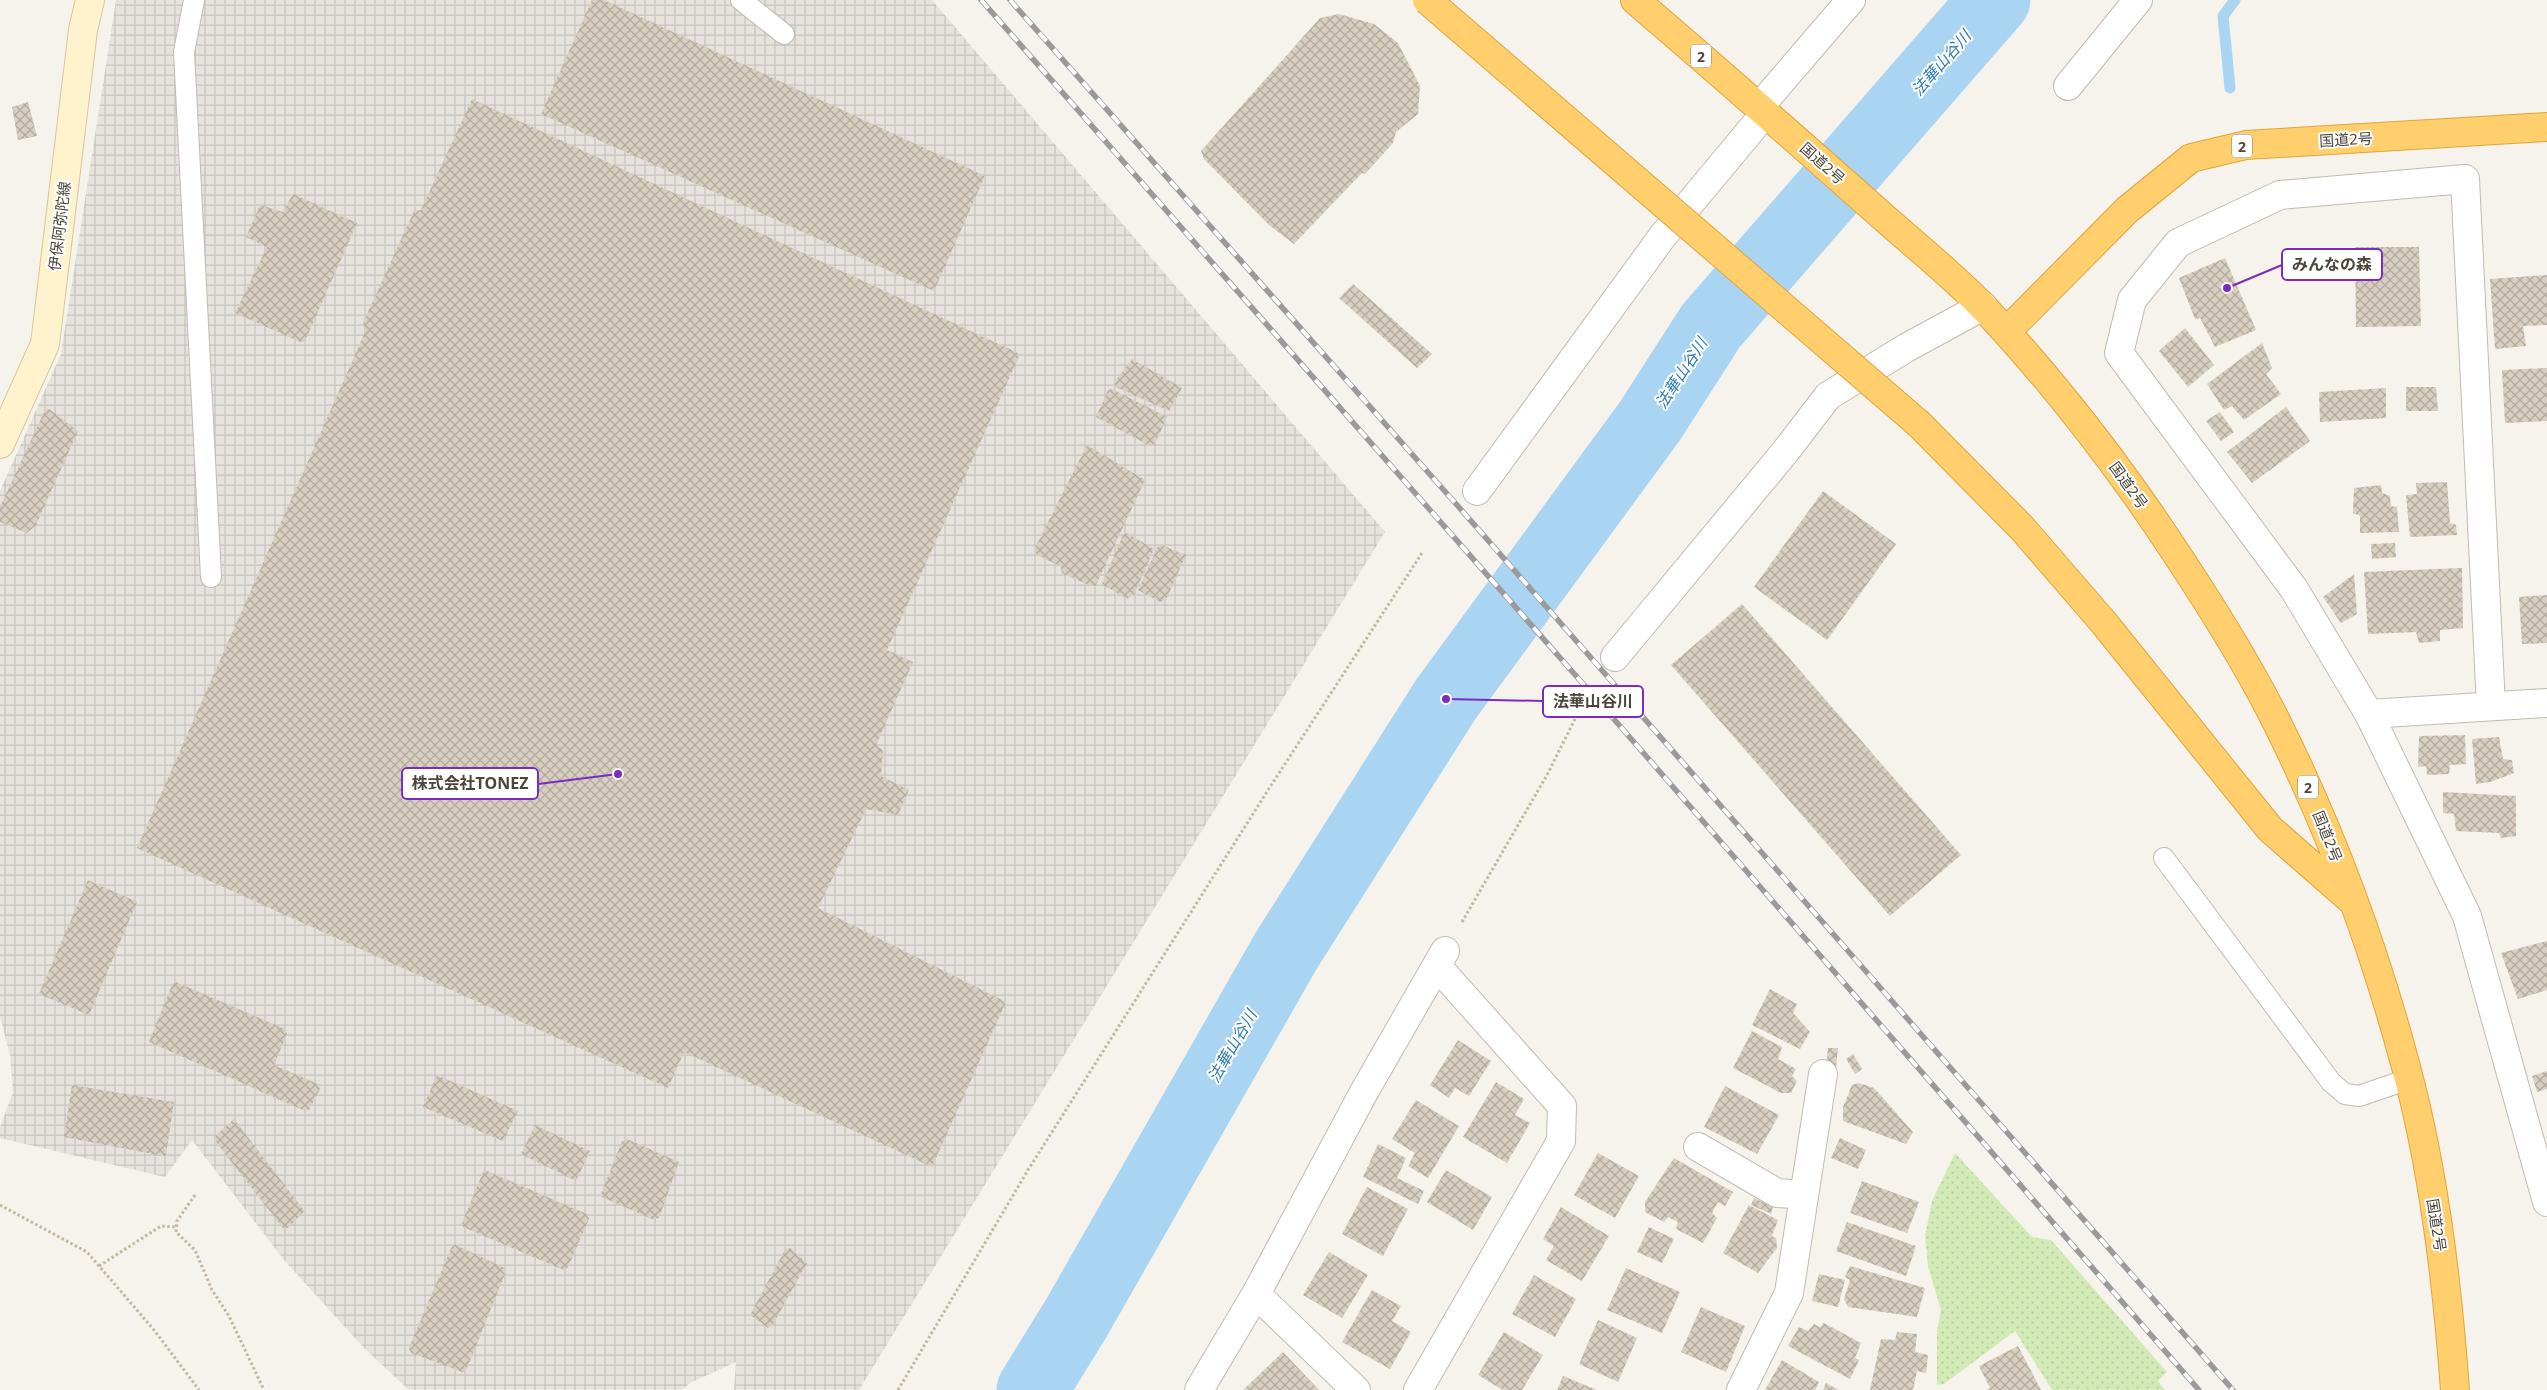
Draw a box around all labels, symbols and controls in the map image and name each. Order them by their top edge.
water label: 法華山谷川 [1906,24,1977,100]
road number: 2 [1691,44,1711,68]
street label: 国道2号 [2319,128,2373,150]
road number: 2 [2232,134,2252,158]
street label: 国道2号 [1796,138,1850,188]
street label: 伊保阿弥陀線 [44,180,74,272]
callout: みんなの森 [2282,249,2382,280]
text: みんなの森 [2292,253,2372,275]
water label: 法華山谷川 [1650,332,1713,413]
street label: 国道2号 [2105,457,2153,513]
callout: 法華山谷川 [1543,686,1643,717]
text: 法華山谷川 [1553,690,1633,712]
callout: 株式会社TONEZ [402,768,538,799]
text: 株式会社TONEZ [412,772,528,794]
road number: 2 [2298,776,2318,799]
street label: 国道2号 [2309,807,2347,865]
water label: 法華山谷川 [1202,1004,1263,1086]
street label: 国道2号 [2423,1197,2451,1253]

